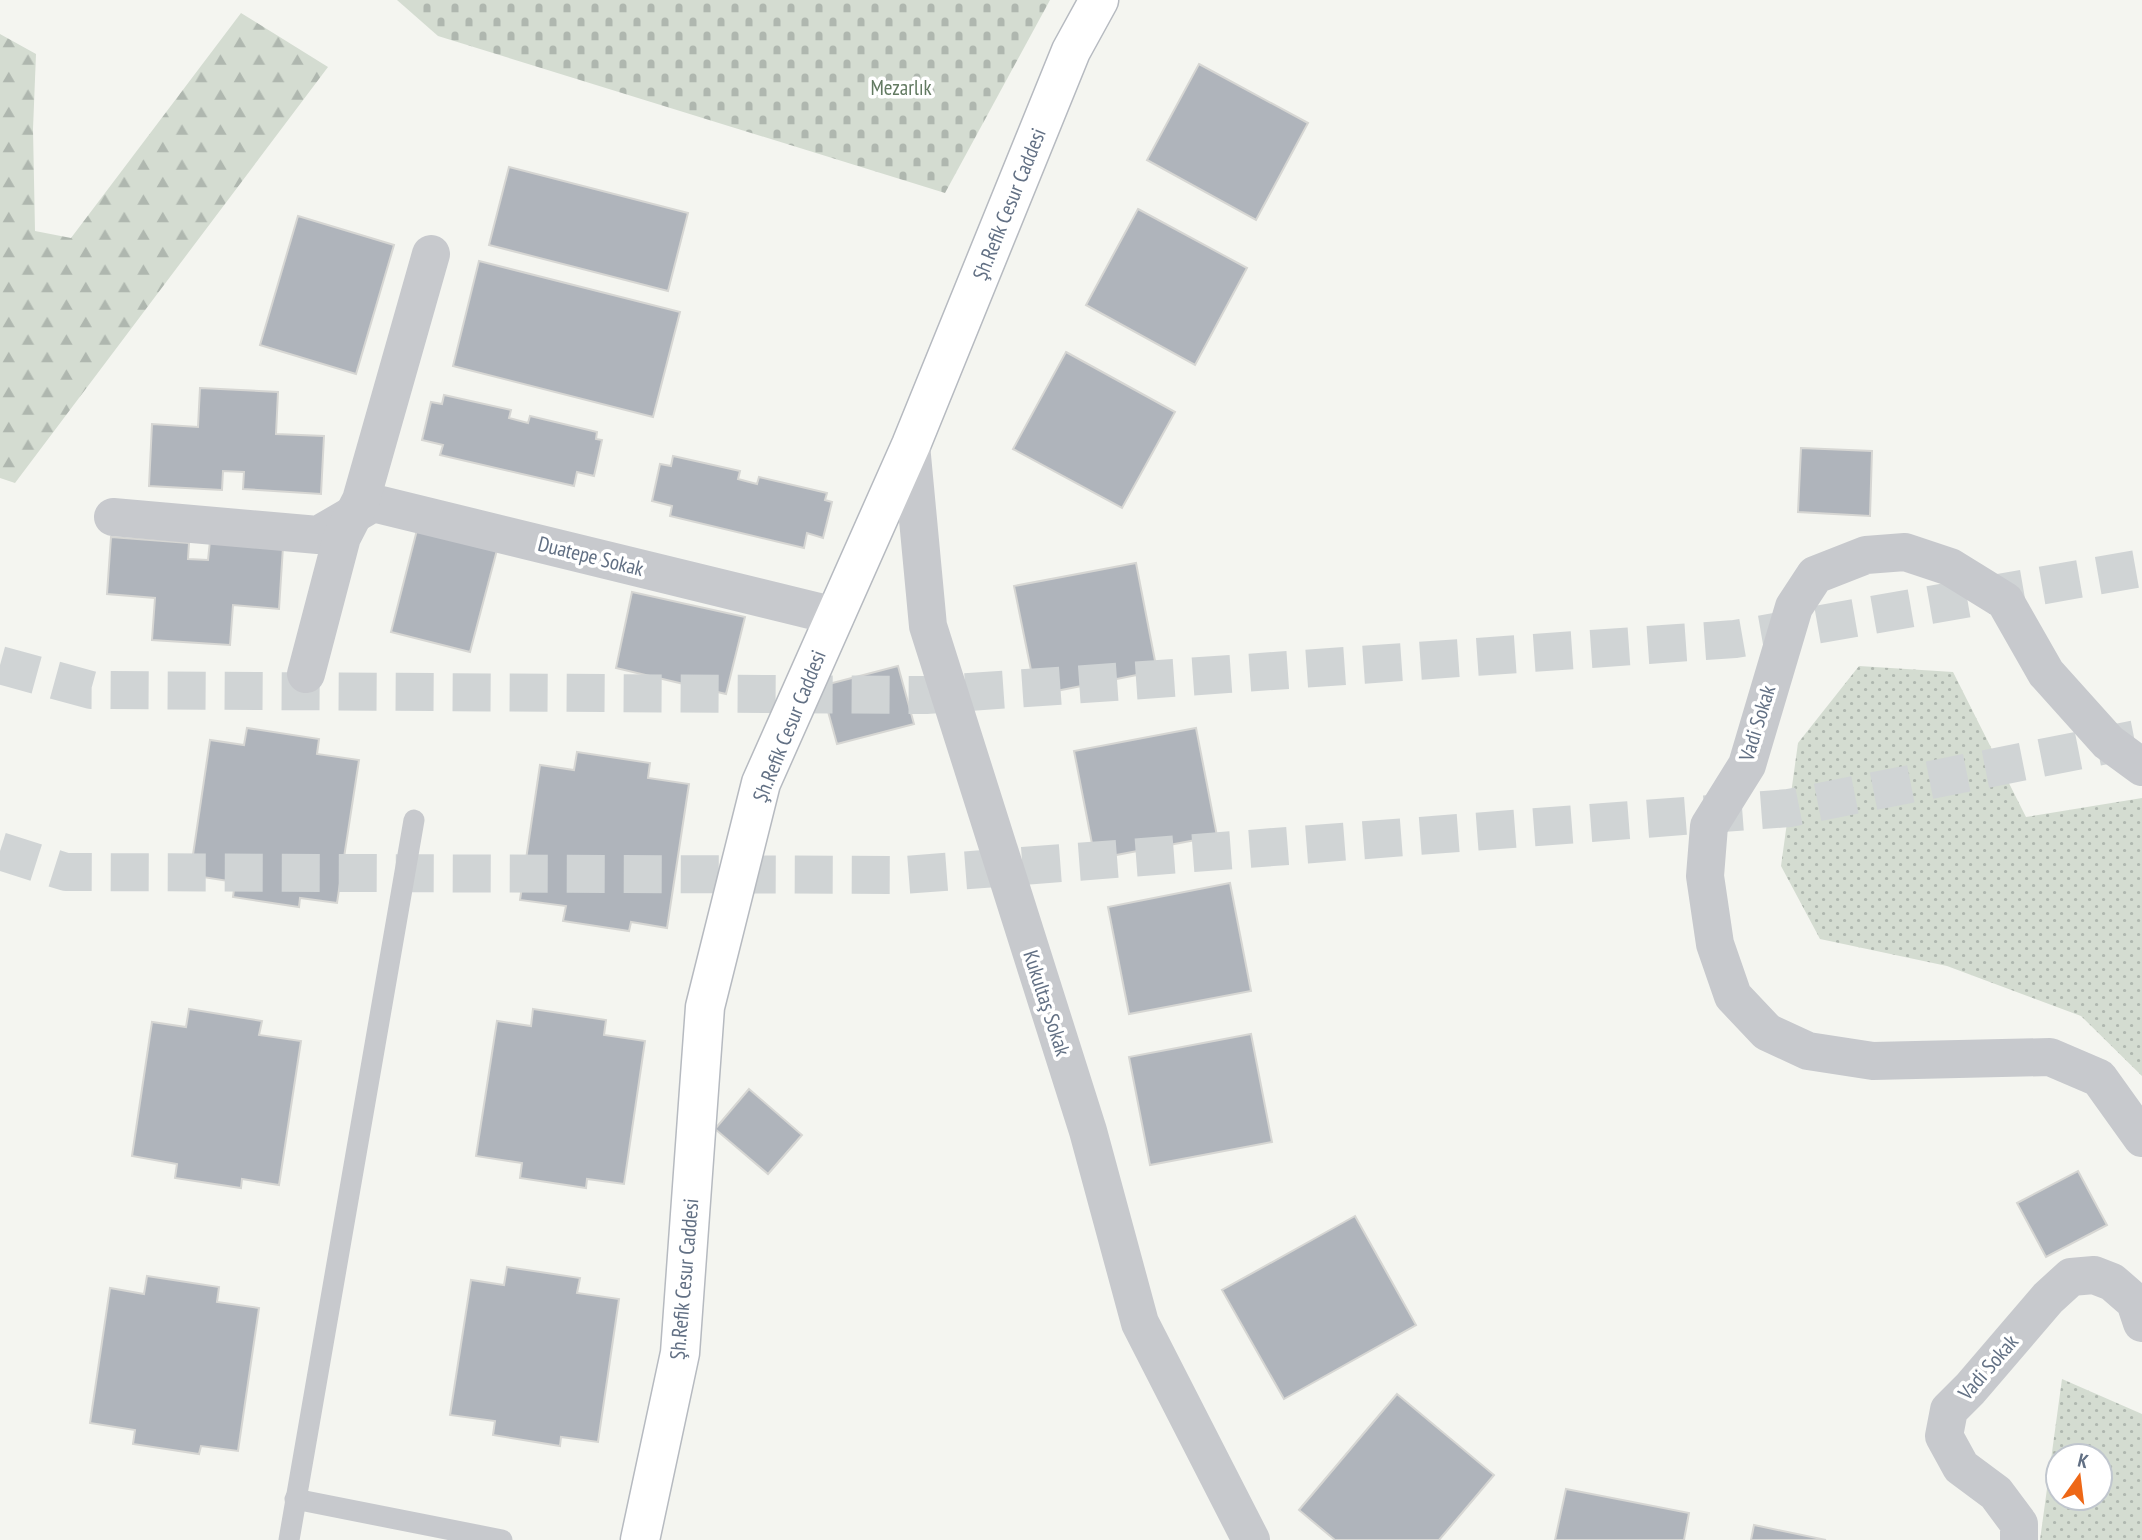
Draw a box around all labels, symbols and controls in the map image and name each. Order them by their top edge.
park label: Mezarlık [870,74,932,101]
street label: Şh.Refik Cesur Caddesi [966,124,1052,284]
street label: Duatepe Sokak [535,530,647,582]
street label: Şh.Refik Cesur Caddesi [746,646,832,806]
street label: Vadi Sokak [1732,682,1781,765]
street label: Kukultaş Sokak [1017,947,1077,1059]
street label: Şh.Refik Cesur Caddesi [664,1197,704,1361]
street label: Vadi Sokak [1952,1329,2024,1406]
north arrow [2044,1442,2114,1512]
text: K [2075,1448,2091,1473]

